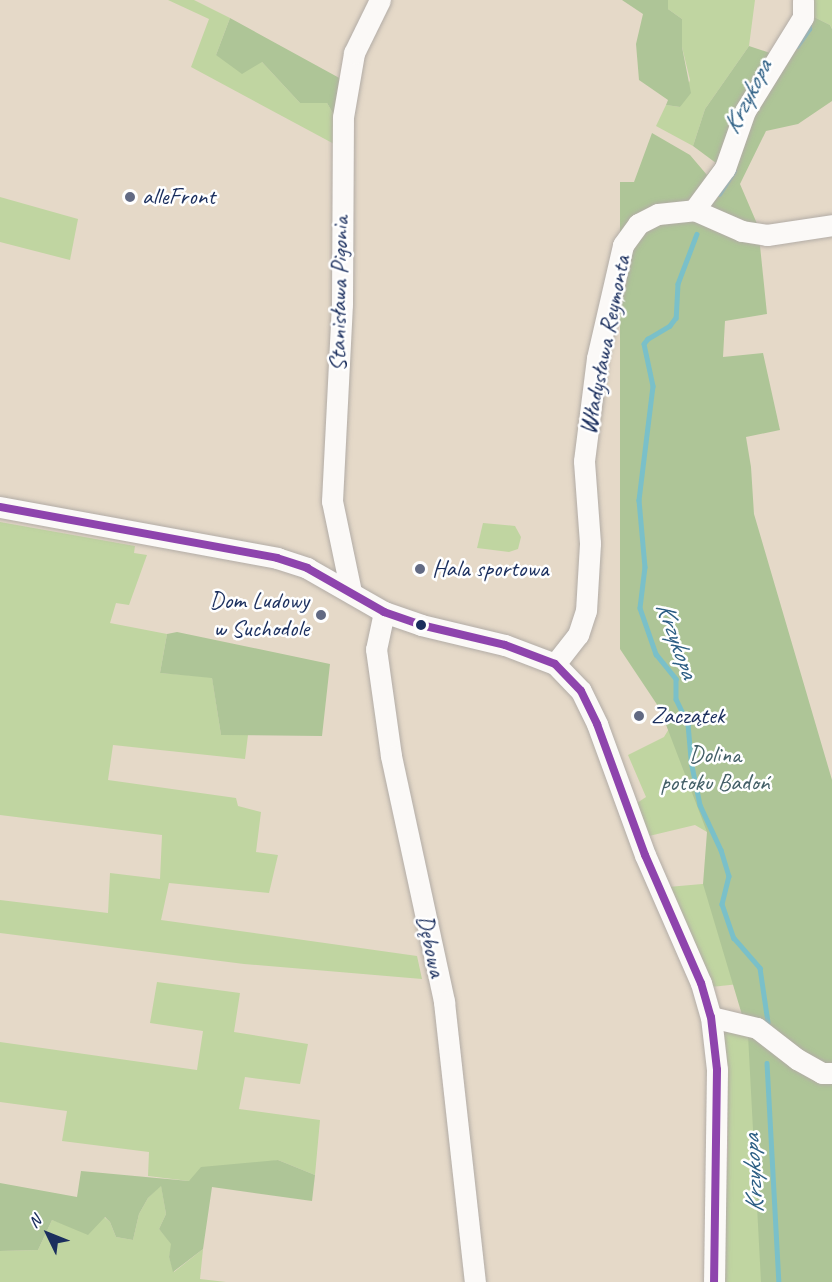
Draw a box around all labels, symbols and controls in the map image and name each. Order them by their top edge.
water label: Krzykopa [715,55,779,139]
place label: alleFront [142,183,215,211]
marker: alleFront [123,190,137,204]
street label: Stanisława Pigonia [323,216,355,372]
street label: Władysława Reymonta [573,253,637,437]
place label: Hala sportowa [432,555,549,583]
marker: Hala sportowa [413,562,427,576]
place label: Dom Ludowy w Suchodole [211,587,309,643]
water label: Krzykopa [649,598,705,682]
marker: Dom Ludowy w Suchodole [314,608,328,622]
unlabelled marker [415,619,427,631]
place label: Zaczątek [651,702,725,730]
marker: Zaczątek [632,709,646,723]
park label: Dolina potoku Badoń [660,741,770,797]
street label: Dębowa [410,912,452,980]
water label: Krzykopa [735,1134,771,1214]
north arrow [18,1204,78,1264]
text: N [24,1211,46,1232]

